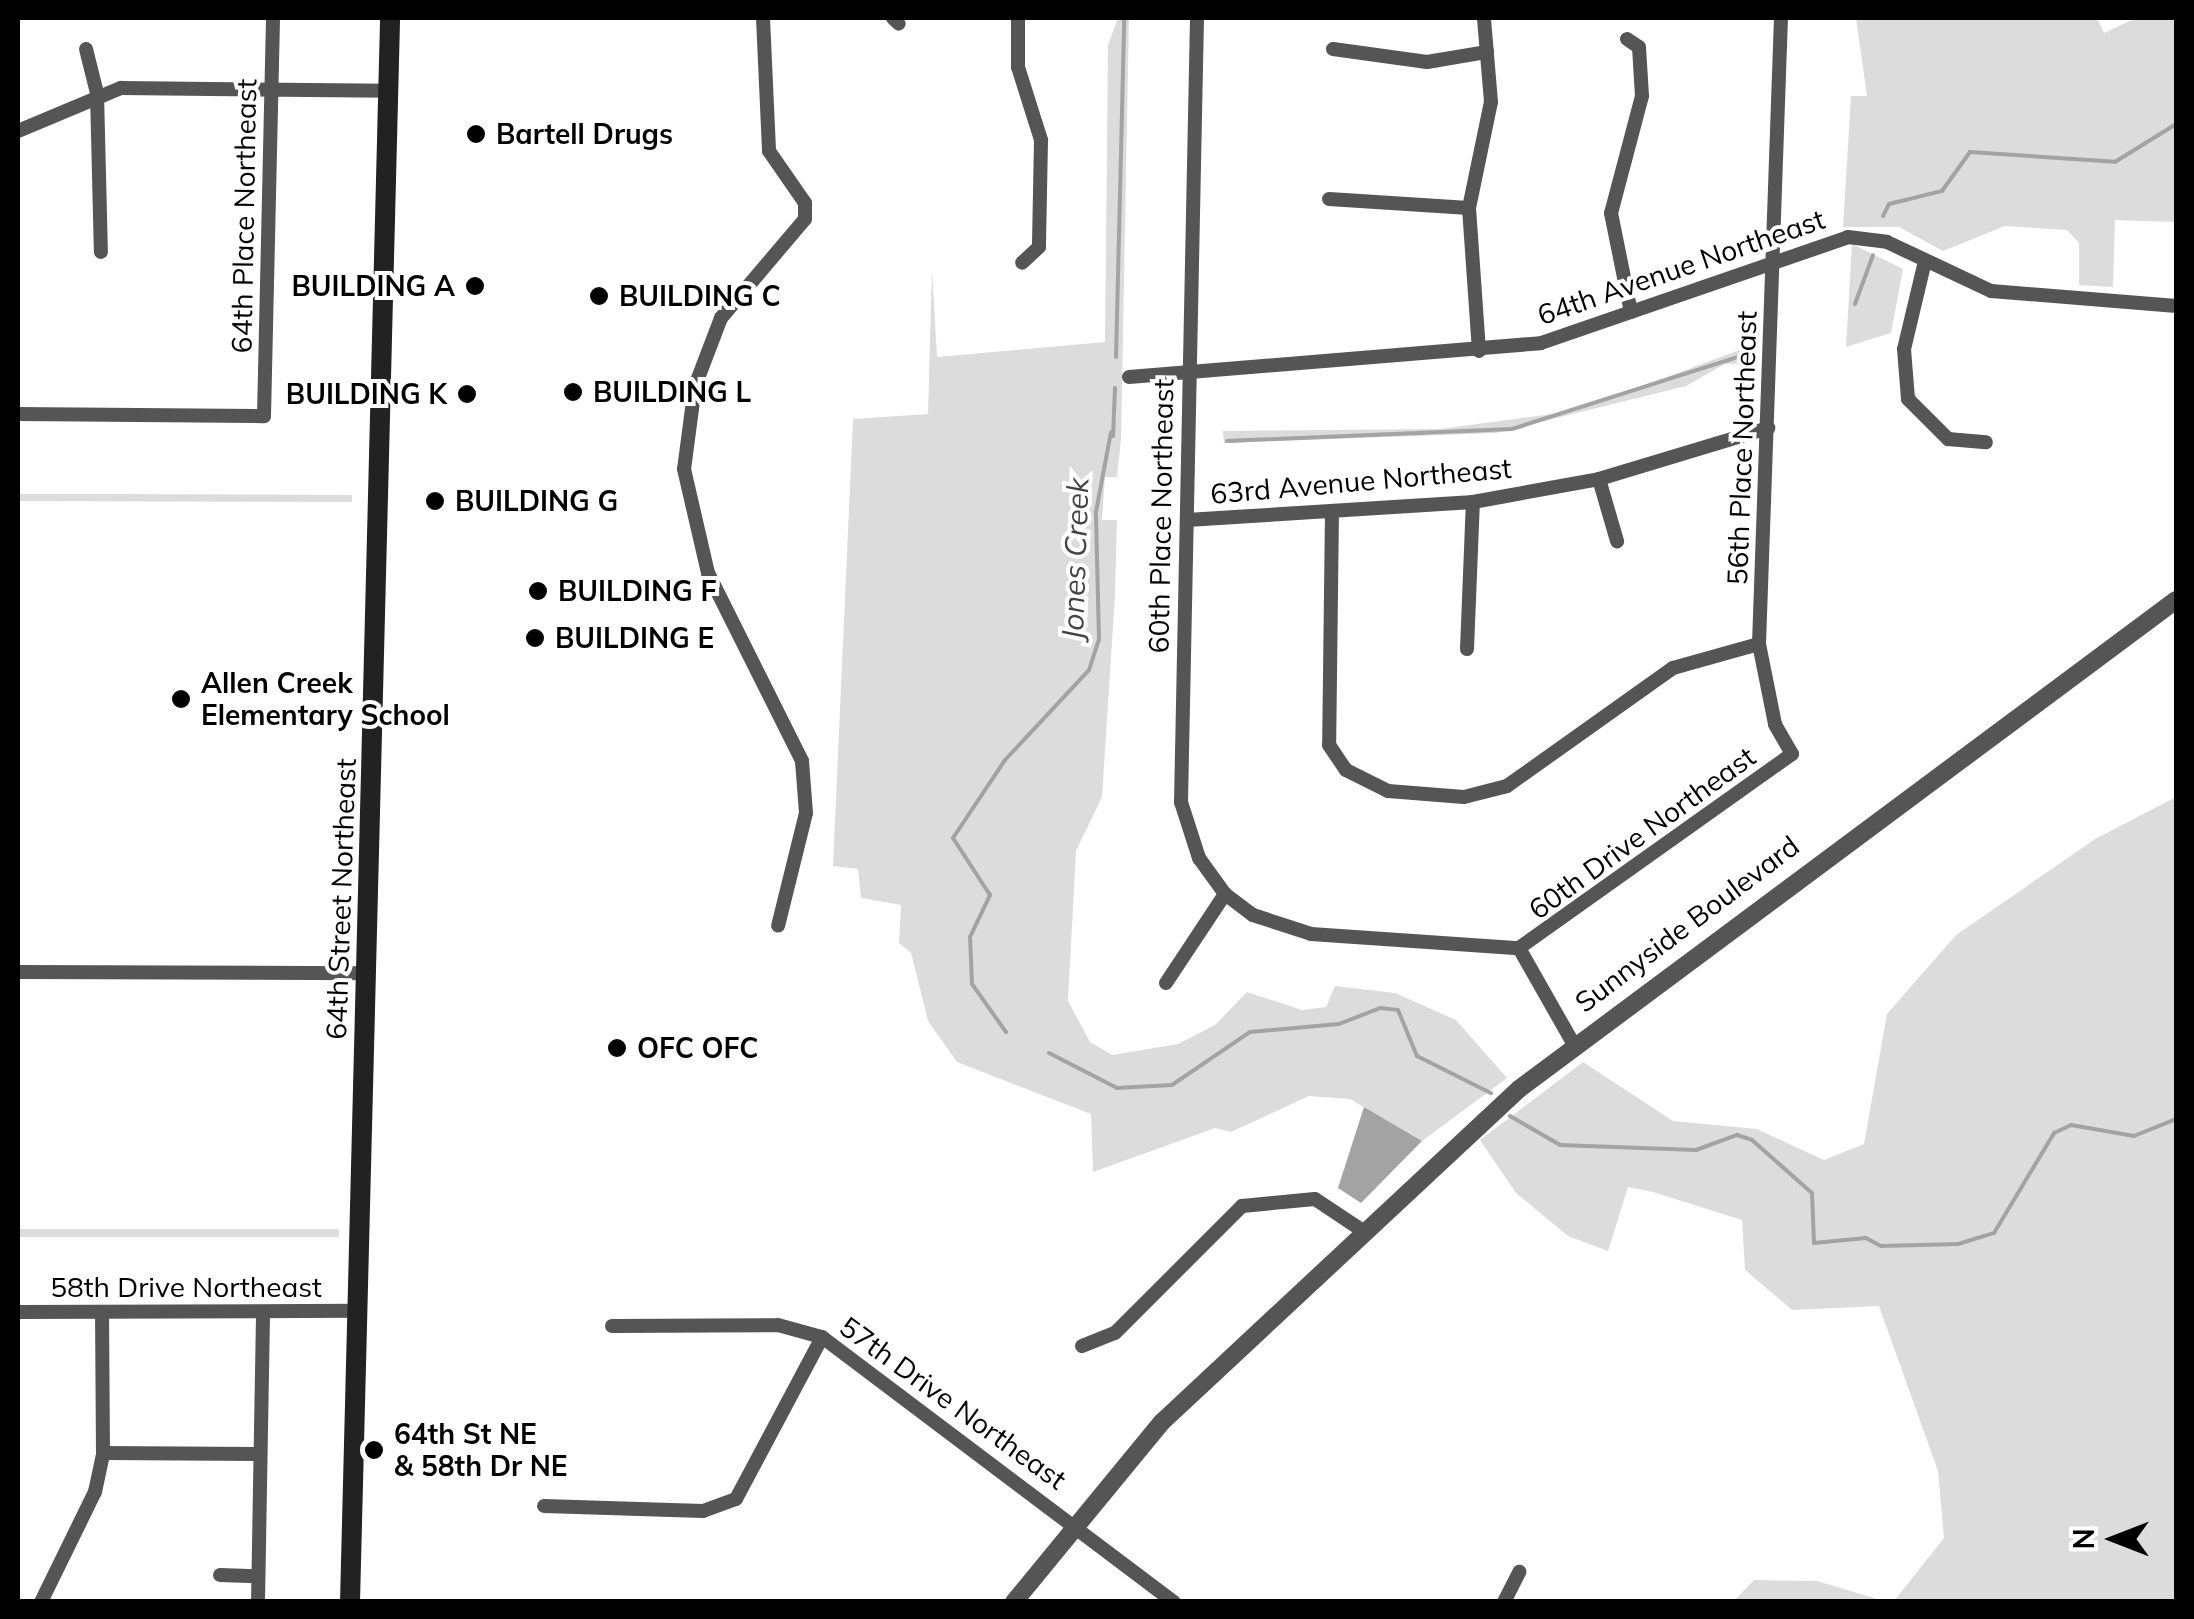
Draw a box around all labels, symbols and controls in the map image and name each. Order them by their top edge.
street label: 64th Place Northeast [225,78,263,354]
place label: Bartell Drugs [496,117,673,151]
marker: Bartell Drugs [465,123,487,145]
street label: 64th Avenue Northeast [1533,202,1829,332]
place label: BUILDING A [292,269,455,303]
marker: BUILDING A [464,275,486,297]
place label: BUILDING C [619,279,781,313]
marker: BUILDING C [588,285,610,307]
street label: 56th Place Northeast [1720,310,1764,586]
place label: BUILDING L [593,375,751,409]
place label: BUILDING K [286,377,447,411]
street label: 60th Place Northeast [1142,378,1180,654]
marker: BUILDING L [562,381,584,403]
marker: BUILDING K [456,383,478,405]
street label: 63rd Avenue Northeast [1209,451,1513,511]
water label: Jones Creek [1054,477,1096,641]
place label: BUILDING G [455,484,618,518]
marker: BUILDING G [424,490,446,512]
place label: BUILDING F [558,574,717,608]
marker: BUILDING F [527,580,549,602]
place label: BUILDING E [555,621,714,655]
marker: BUILDING E [524,627,546,649]
place label: Allen Creek Elementary School [201,666,450,732]
marker: Allen Creek Elementary School [170,688,192,710]
street label: 60th Drive Northeast [1522,740,1762,926]
street label: 64th Street Northeast [319,758,363,1040]
street label: Sunnyside Boulevard [1568,829,1806,1019]
place label: OFC OFC [637,1031,758,1065]
marker: OFC OFC [606,1037,628,1059]
street label: 58th Drive Northeast [50,1270,322,1304]
street label: 57th Drive Northeast [833,1310,1073,1496]
place label: 64th St NE & 58th Dr NE [394,1417,568,1483]
marker: 64th St NE & 58th Dr NE [363,1439,385,1461]
north arrow [2064,1489,2164,1589]
text: N [2066,1528,2101,1550]

